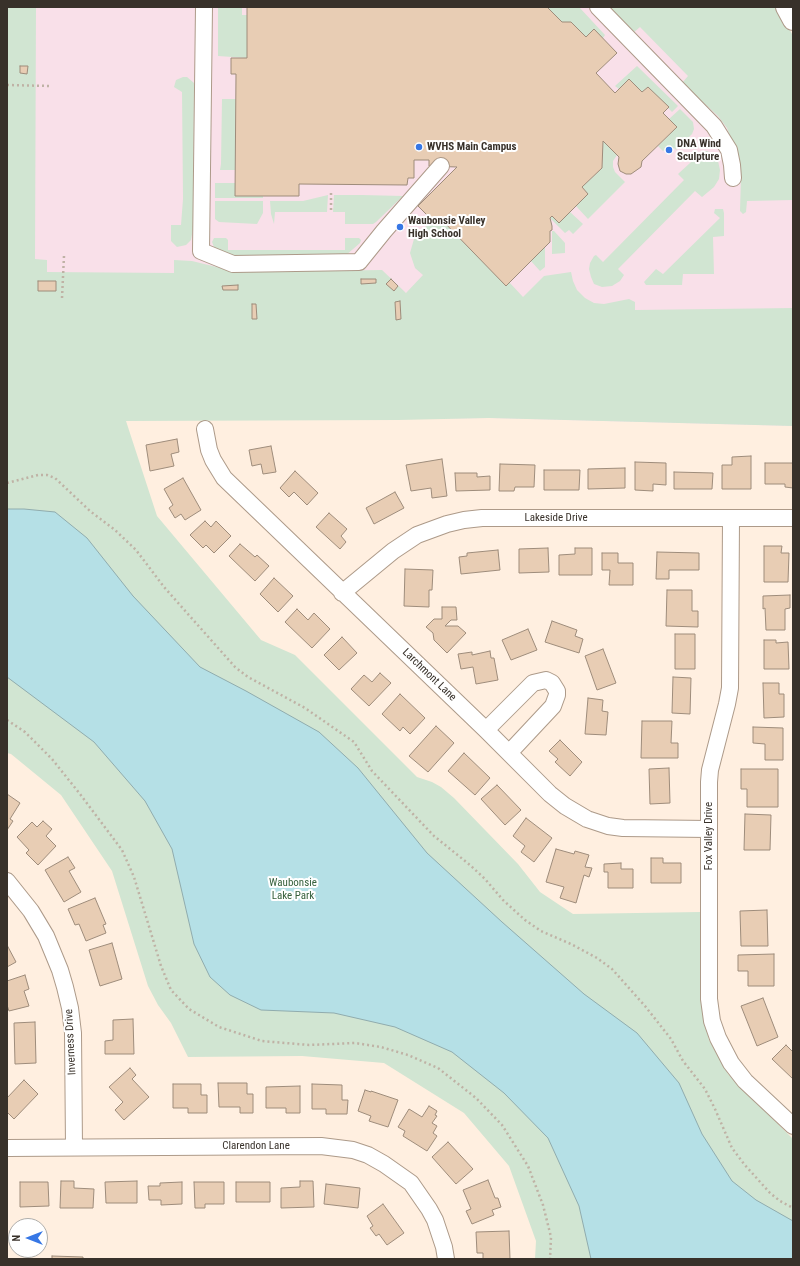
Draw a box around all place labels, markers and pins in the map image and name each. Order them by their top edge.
place label: DNA Wind Sculpture [677,137,721,163]
place label: WVHS Main Campus [427,140,517,154]
marker: WVHS Main Campus [414,142,424,152]
marker: DNA Wind Sculpture [664,145,674,155]
place label: Waubonsie Valley High School [408,214,485,240]
marker: Waubonsie Valley High School [395,222,405,232]

